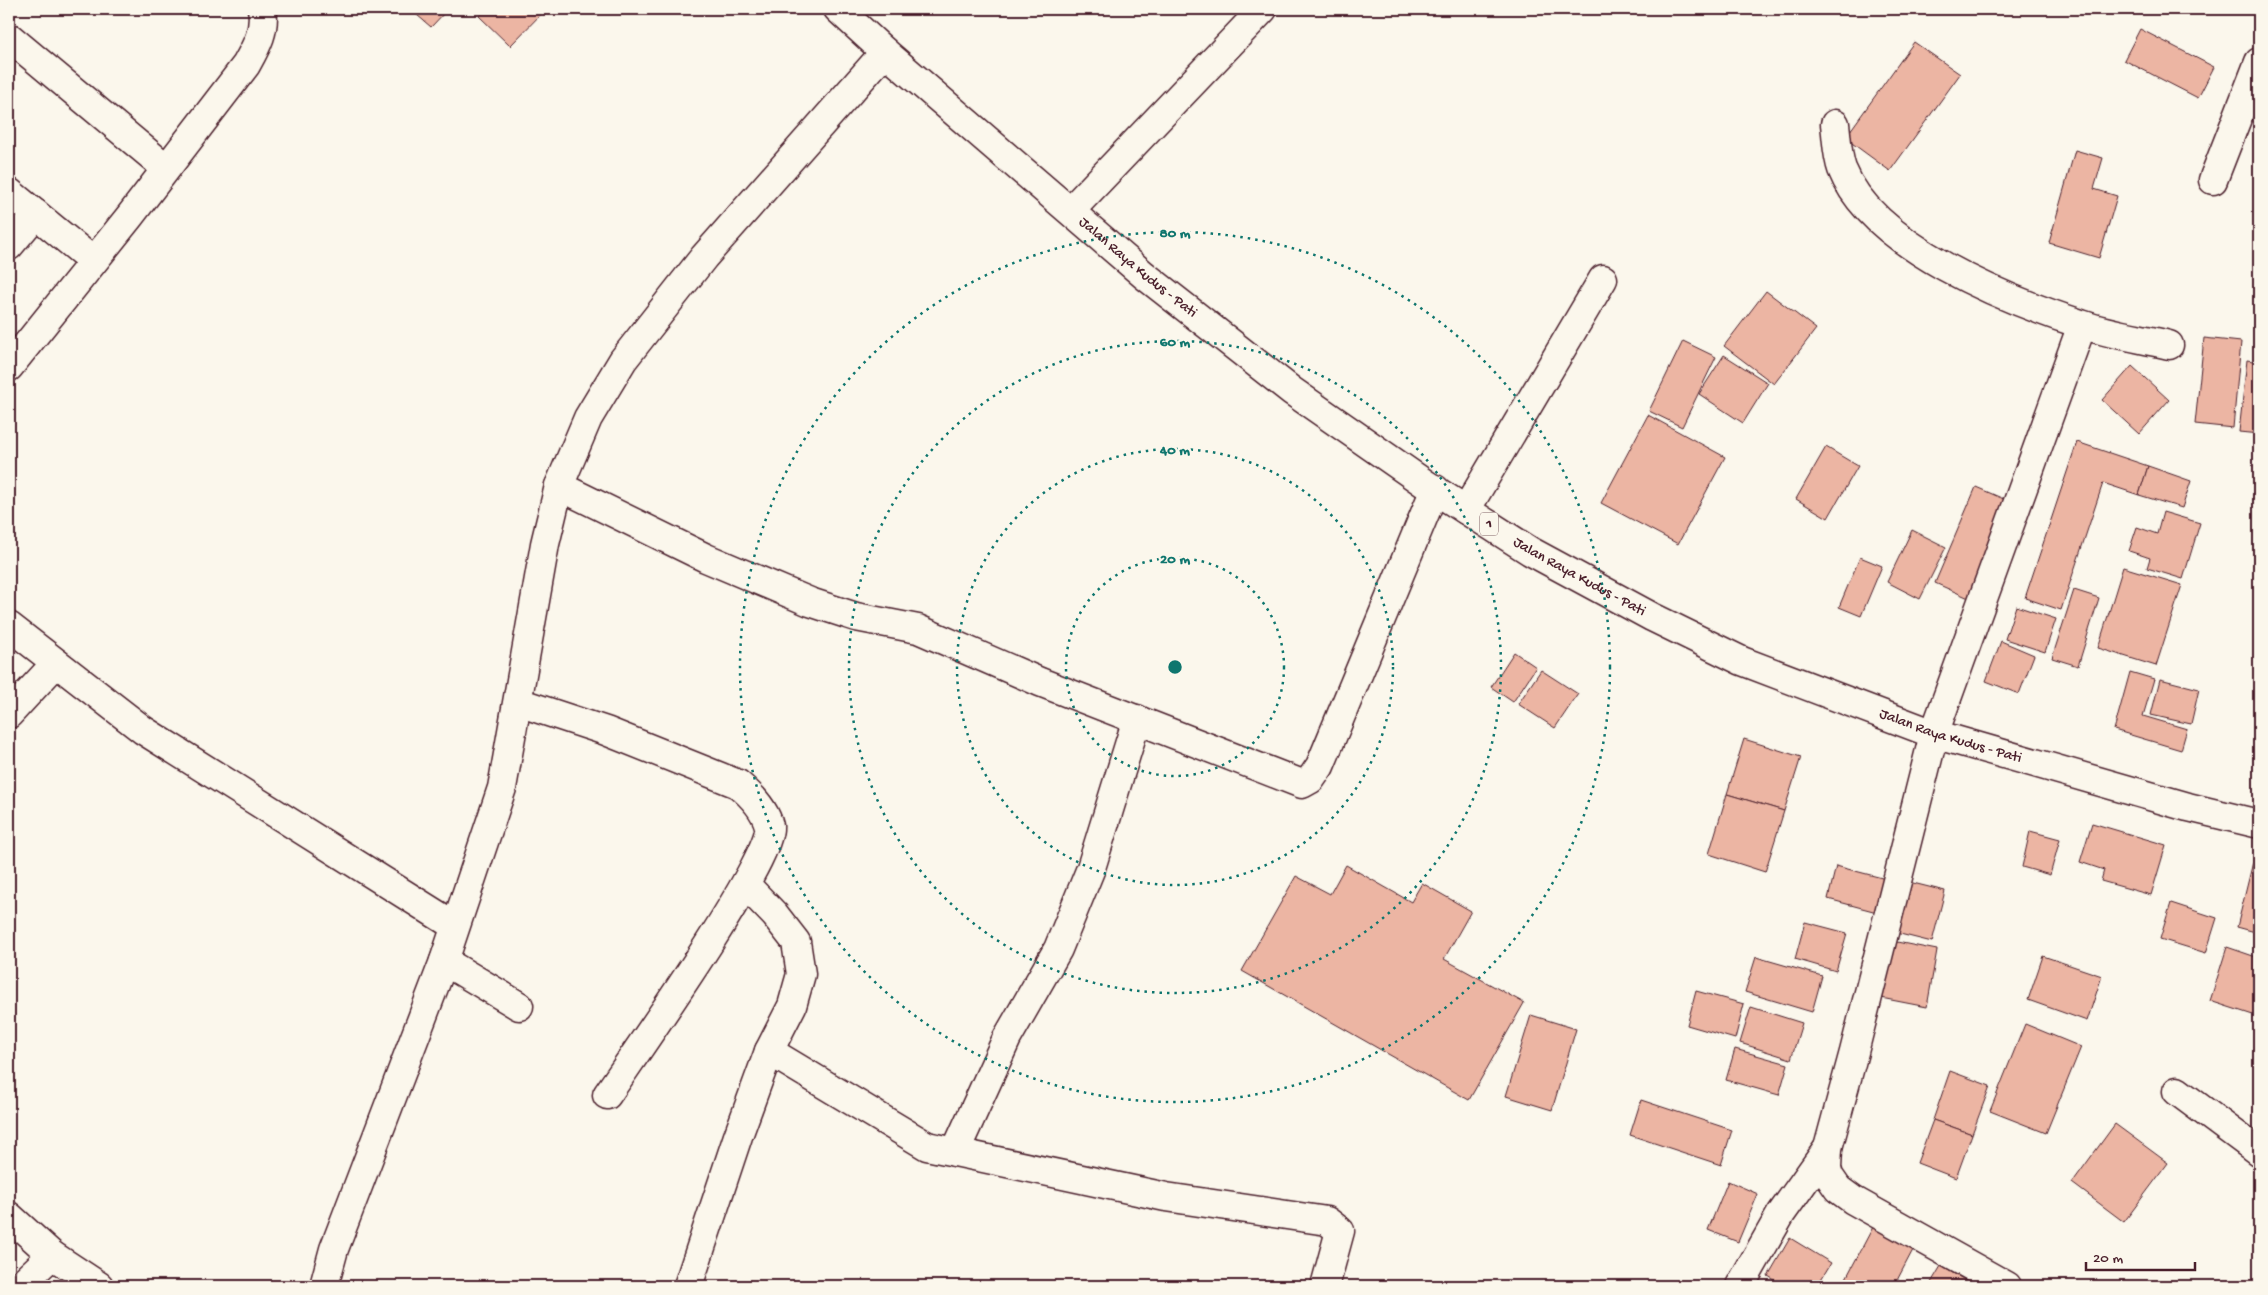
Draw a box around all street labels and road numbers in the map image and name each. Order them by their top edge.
street label: Jalan Raya Kudus - Pati [1075,214,1201,322]
road number: 1 [1480,512,1498,536]
street label: Jalan Raya Kudus - Pati [1509,533,1649,621]
street label: Jalan Raya Kudus - Pati [1877,705,2024,768]

